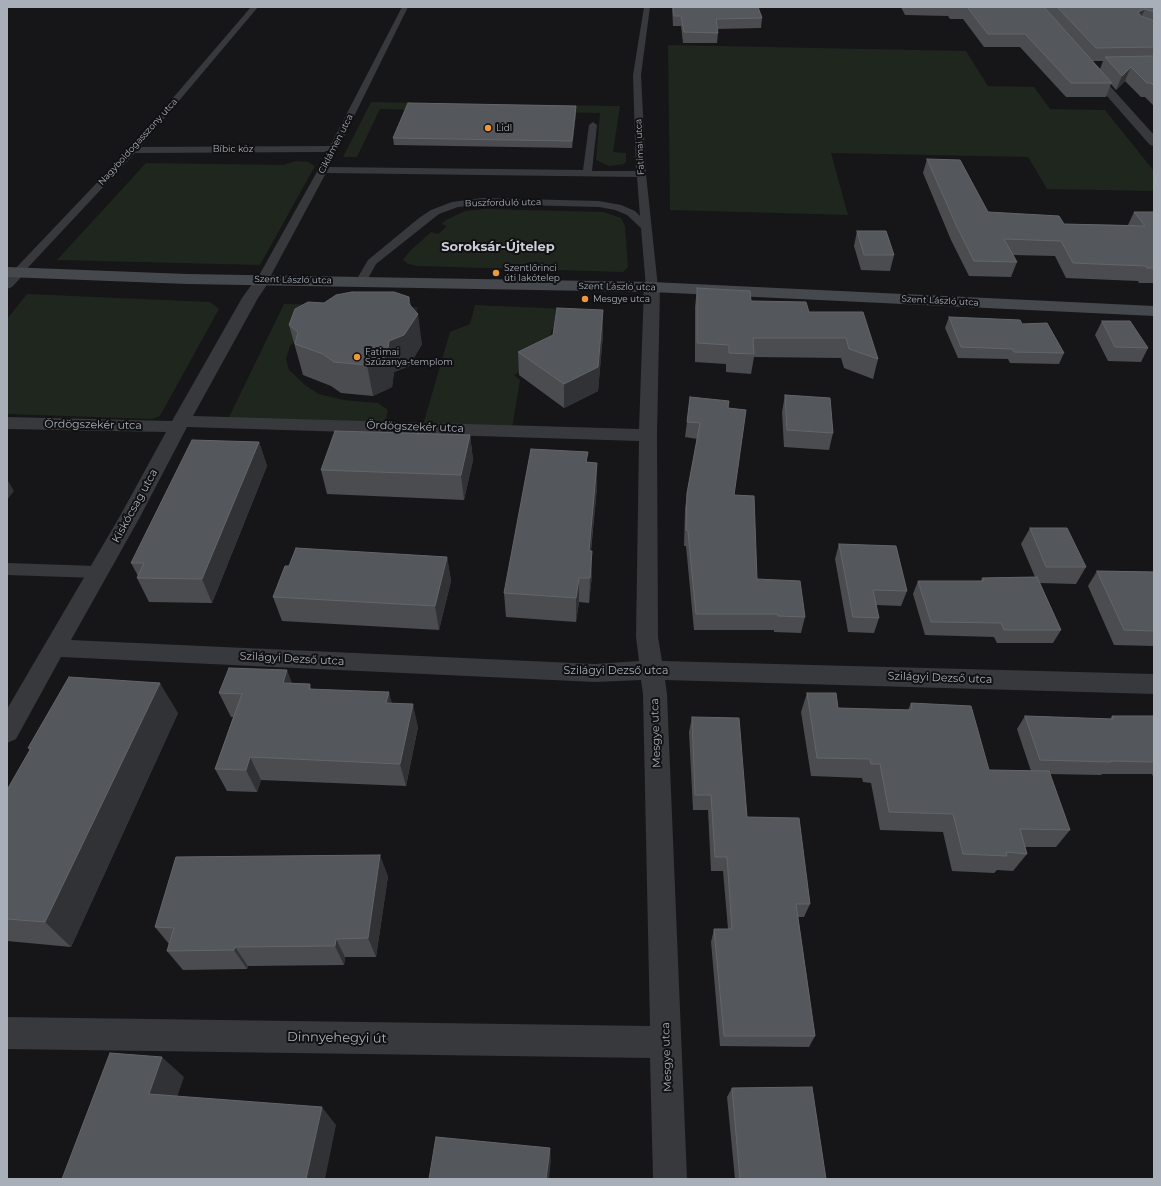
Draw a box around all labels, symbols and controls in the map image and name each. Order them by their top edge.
street label: Nagyboldogasszony utca [96,96,180,188]
street label: Ciklámen utca [316,112,356,176]
street label: Fatimai utca [633,119,647,175]
marker: Lidl [483,123,493,133]
place label: Lidl [496,123,512,133]
street label: Bíbic köz [213,144,253,154]
street label: Buszforduló utca [465,197,541,209]
district label: Soroksár-Újtelep [441,239,555,255]
place label: Szentlőrinci úti lakótelep [504,263,560,284]
marker: Szentlőrinci úti lakótelep [491,268,501,278]
street label: Szent László utca [254,274,332,286]
street label: Szent László utca [578,281,656,293]
marker: Mesgye utca [580,294,590,304]
place label: Mesgye utca [593,294,650,304]
street label: Szent László utca [901,294,979,308]
place label: Fatimai Szűzanya-templom [365,347,453,368]
marker: Fatimai Szűzanya-templom [352,352,362,362]
street label: Ördögszekér utca [44,418,142,432]
street label: Ördögszekér utca [366,419,464,435]
street label: Kiskócsag utca [109,467,161,545]
street label: Szilágyi Dezső utca [239,650,345,668]
street label: Szilágyi Dezső utca [564,664,668,678]
street label: Szilágyi Dezső utca [887,670,993,686]
street label: Mesgye utca [648,698,664,768]
street label: Mesgye utca [659,1022,675,1092]
street label: Dinnyehegyi út [287,1029,387,1047]

